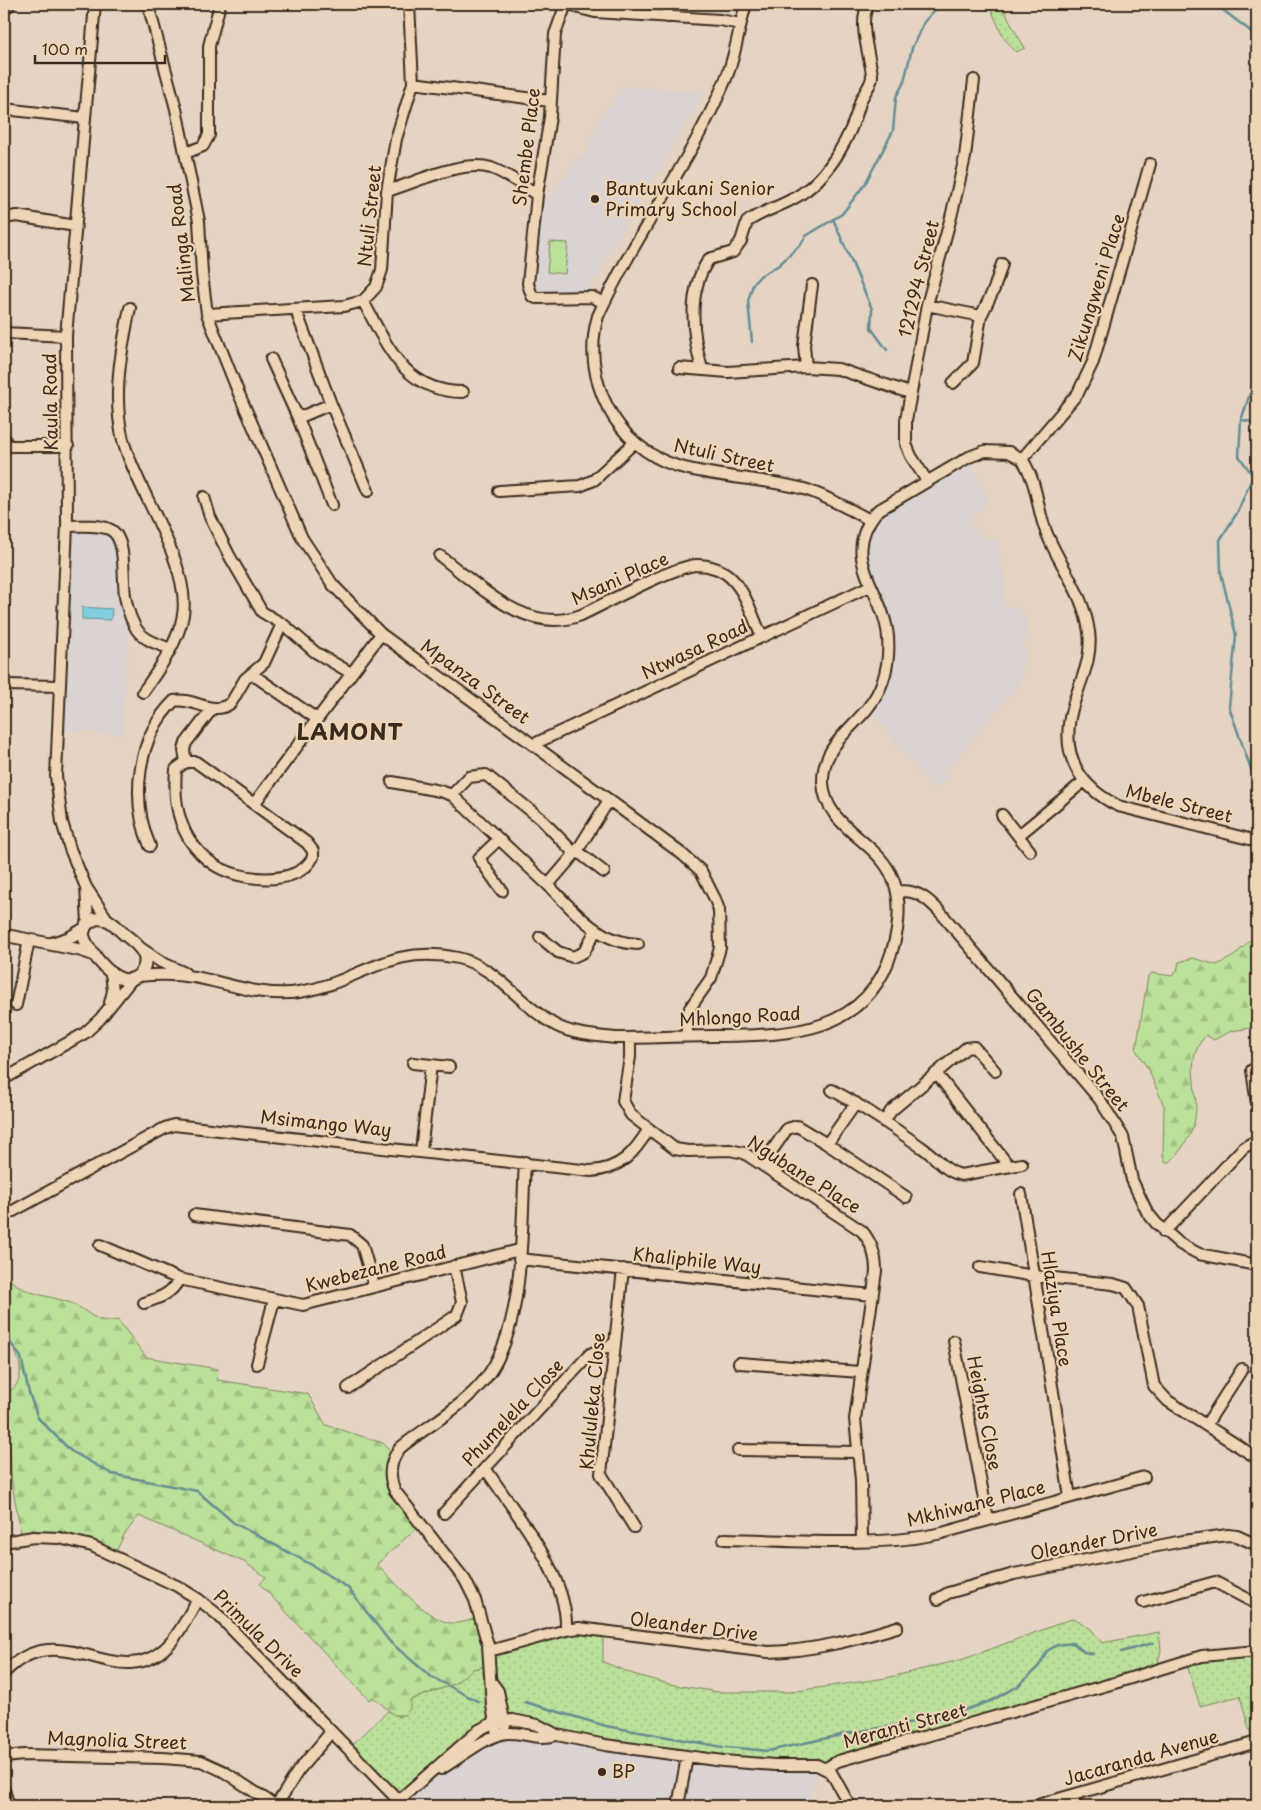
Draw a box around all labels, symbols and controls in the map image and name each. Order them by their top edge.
scale bar [35,32,165,64]
text: 100 m [42,37,88,60]
street label: Shembe Place [505,86,546,208]
street label: Ntuli Street [350,164,387,268]
place label: Bantuvukani Senior Primary School [605,174,775,222]
street label: Malinga Road [160,182,201,304]
marker: Bantuvukani Senior Primary School [589,193,601,205]
street label: Zikungweni Place [1060,211,1131,365]
street label: 121294 Street [890,217,945,340]
street label: Kaula Road [35,353,64,451]
street label: Ntuli Street [672,431,777,478]
street label: Msani Place [566,544,672,611]
street label: Ntwasa Road [637,612,752,685]
street label: Mpanza Street [416,632,536,730]
district label: LAMONT [297,714,403,747]
street label: Mbele Street [1123,776,1236,829]
street label: Gambushe Street [1020,981,1137,1117]
street label: Mhlongo Road [679,999,801,1032]
street label: Msimango Way [259,1102,393,1143]
street label: Ngubane Place [743,1128,867,1219]
street label: Kwebezane Road [302,1237,449,1298]
street label: Khaliphile Way [631,1239,763,1280]
street label: Hlaziya Place [1035,1249,1080,1368]
street label: Khululeka Close [572,1331,611,1471]
street label: Phumelela Close [455,1352,569,1472]
street label: Heights Close [961,1353,1010,1472]
street label: Mkhiwane Place [904,1472,1048,1533]
street label: Oleander Drive [1028,1515,1160,1566]
street label: Primula Drive [208,1583,310,1683]
street label: Oleander Drive [628,1604,760,1647]
street label: Meranti Street [840,1695,969,1754]
street label: Jacaranda Avenue [1060,1721,1221,1792]
street label: Magnolia Street [47,1724,187,1755]
place label: BP [612,1757,635,1784]
marker: BP [596,1766,608,1778]

